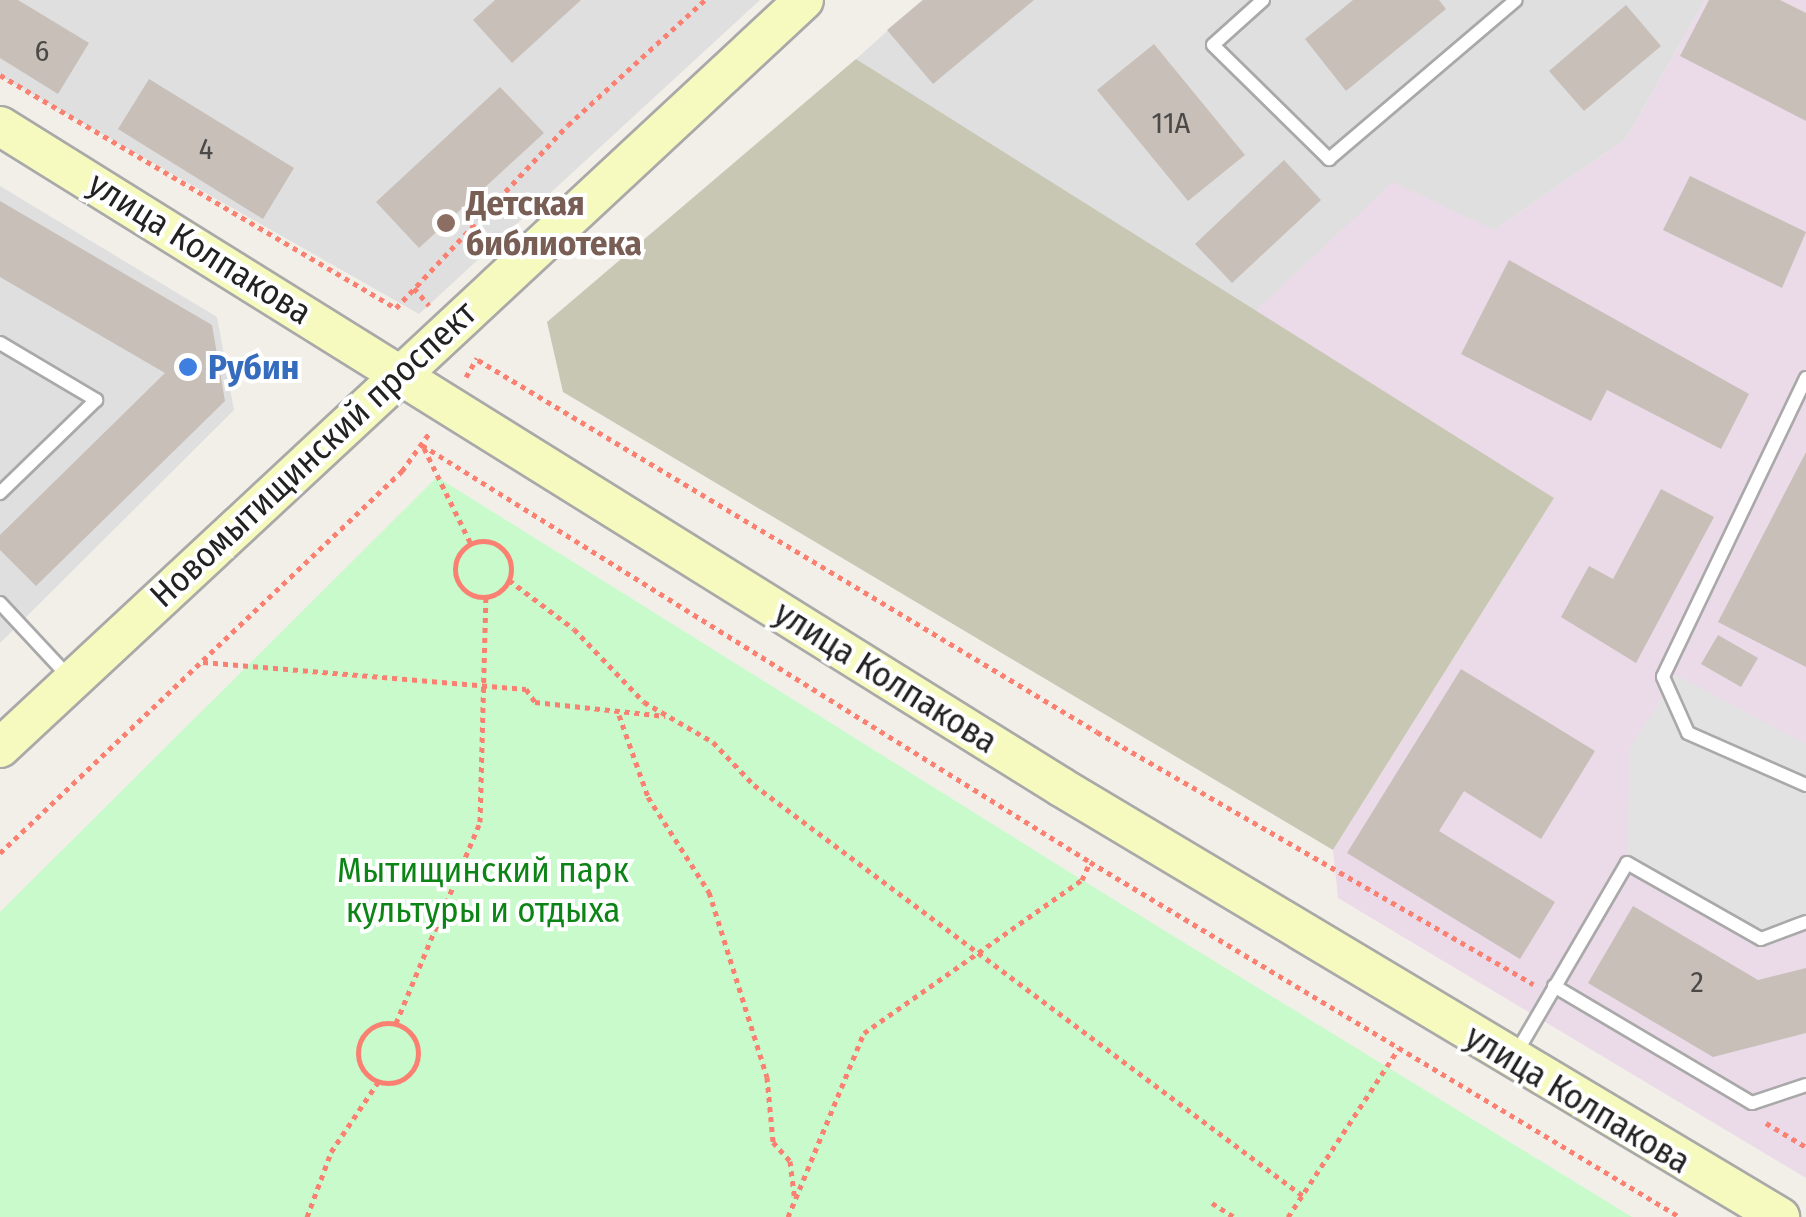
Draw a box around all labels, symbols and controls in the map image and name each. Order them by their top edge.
house number: 6 [35,33,49,69]
house number: 11А [1152,105,1190,141]
house number: 4 [199,131,213,167]
street label: улица Колпакова [81,163,319,333]
place label: Детская библиотека [466,182,642,264]
marker: Детская библиотека [435,212,457,234]
street label: Новомытищинский проспект [141,292,485,616]
place label: Рубин [208,346,299,388]
marker: Рубин [177,356,199,378]
street label: улица Колпакова [767,592,1005,762]
park label: Мытищинский парк культуры и отдыха [337,849,629,931]
house number: 2 [1690,964,1704,1000]
street label: улица Колпакова [1458,1015,1698,1183]

